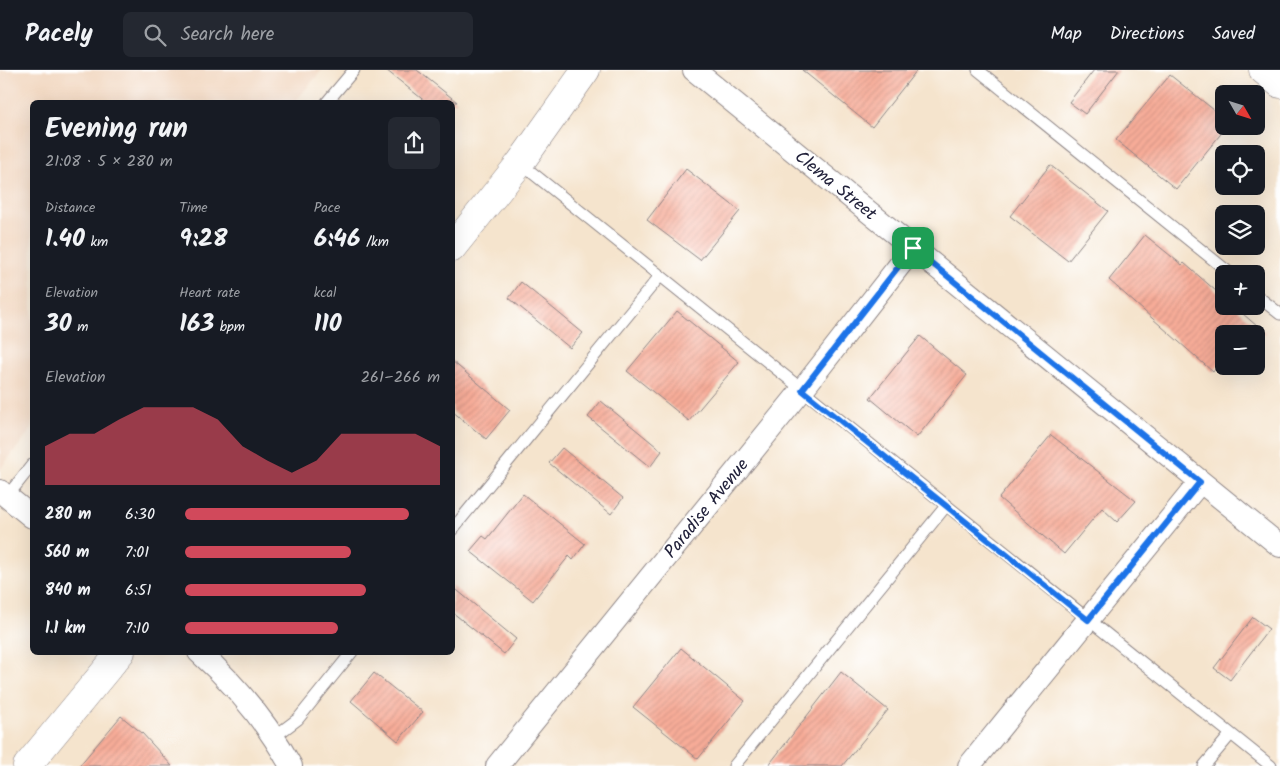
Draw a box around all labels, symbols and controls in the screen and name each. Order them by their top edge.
search box [123,12,473,57]
text: Pacely [25,15,93,54]
text: Search here [181,20,274,50]
text: Map [1050,20,1082,49]
text: Directions [1110,20,1184,49]
text: Saved [1212,20,1255,49]
icon: search [141,21,169,49]
north arrow [1215,85,1265,135]
map controls [1215,85,1265,375]
text: Evening run [45,107,188,152]
button: share [388,117,440,169]
street label: Clema Street [787,144,883,229]
button: locate [1215,145,1265,195]
text: 21:08 · 5 × 280 m [45,149,173,174]
text: Distance [45,197,95,219]
text: Time [179,197,208,219]
text: Pace [314,197,340,219]
button: layers [1215,205,1265,255]
text: 1.40 [45,219,85,259]
text: 9:28 [179,219,227,259]
text: 6:46 [314,219,361,259]
pin [892,227,934,269]
text: km [85,231,108,253]
text: /km [361,231,389,253]
icon: arrive [899,234,927,262]
button: + [1215,265,1265,315]
text: Elevation [45,282,98,304]
text: Heart rate [179,282,240,304]
text: kcal [314,282,336,304]
text: 30 [45,304,72,344]
text: 163 [179,304,214,344]
text: 110 [314,304,342,344]
text: m [72,316,88,338]
text: bpm [214,316,245,338]
button: − [1215,325,1265,375]
text: Elevation [45,365,106,390]
text: 261–266 m [361,365,440,390]
street label: Paradise Avenue [658,452,757,565]
text: 280 m [45,502,91,527]
text: 6:30 [125,502,155,527]
text: 560 m [45,540,89,565]
text: 7:01 [125,540,149,565]
text: 840 m [45,578,91,603]
text: 6:51 [125,578,151,603]
text: 1.1 km [45,616,86,641]
text: 7:10 [125,616,149,641]

